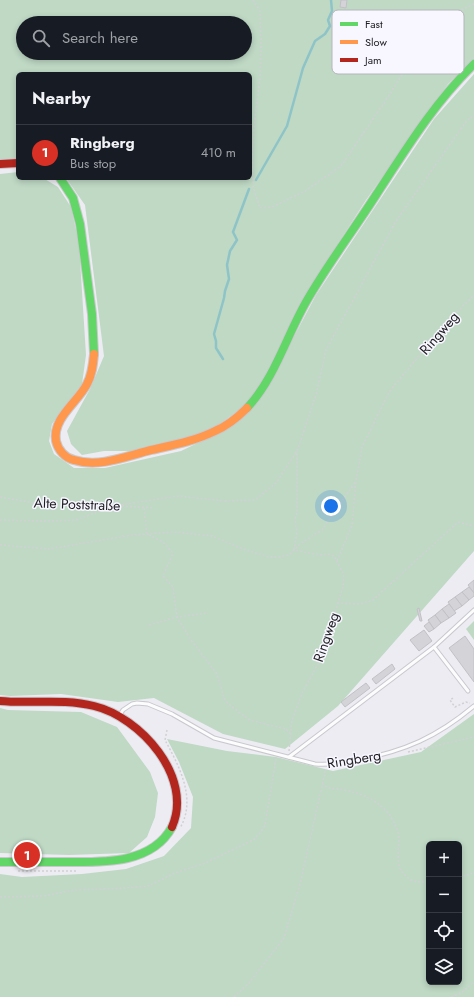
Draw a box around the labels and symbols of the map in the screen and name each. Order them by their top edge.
legend [332,10,464,74]
text: Fast [365,16,383,32]
text: Slow [365,34,387,50]
text: Jam [363,52,382,68]
street label: Ringweg [415,307,463,359]
street label: Alte Poststraße [33,492,121,516]
your location [321,496,341,516]
street label: Ringweg [308,609,344,665]
street label: Ringberg [325,745,383,773]
pin: 1 [14,840,40,870]

